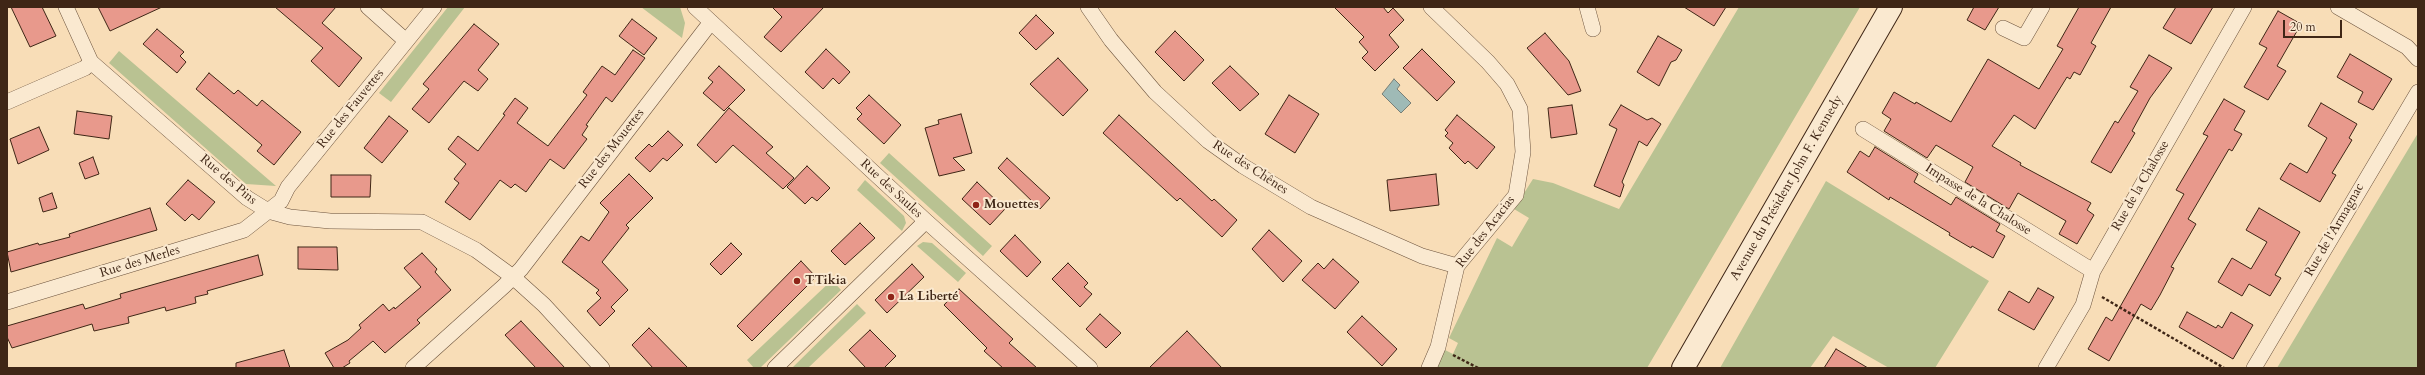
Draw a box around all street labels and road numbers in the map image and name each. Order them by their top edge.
street label: Rue des Fauvettes [314,66,388,152]
street label: Avenue du Président John F. Kennedy [1727,93,1847,283]
street label: Rue des Mouettes [576,106,648,192]
street label: Rue des Chênes [1209,138,1291,198]
street label: Rue de la Chalosse [2109,138,2173,234]
street label: Rue des Pins [196,152,260,208]
street label: Rue des Saules [857,156,925,222]
street label: Impasse de la Chalosse [1922,161,2034,239]
street label: Rue de l'Armagnac [2302,181,2368,279]
street label: Rue des Acacias [1453,193,1519,271]
street label: Rue des Merles [98,242,182,282]

